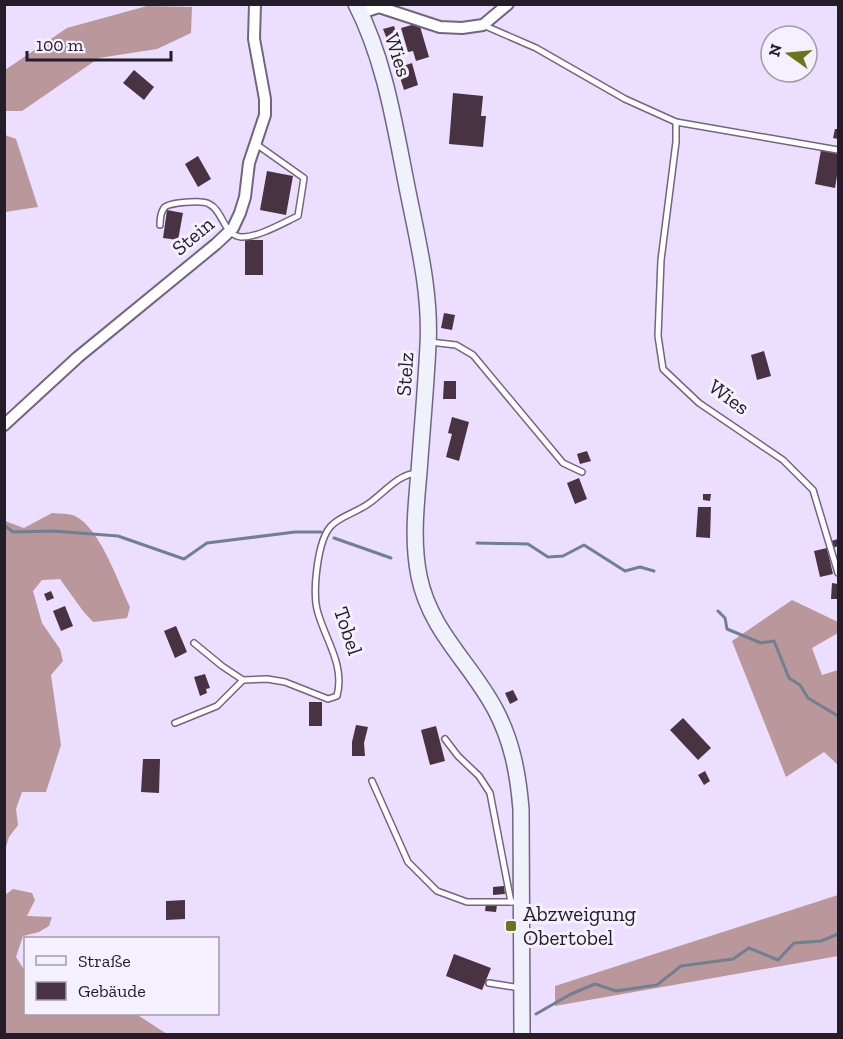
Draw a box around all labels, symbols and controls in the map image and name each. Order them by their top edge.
scale bar [27,24,171,62]
north arrow [759,24,819,84]
street label: Wies [380,30,417,80]
text: 100 m [36,34,84,56]
text: N [764,42,786,59]
street label: Stein [167,211,219,260]
street label: Stelz [390,351,419,397]
street label: Wies [704,373,755,420]
street label: Tobel [329,604,368,659]
place label: Abzweigung Obertobel [523,901,636,950]
marker: Abzweigung Obertobel [504,919,518,933]
legend [24,937,219,1015]
text: Straße [78,950,131,972]
text: Gebäude [78,980,146,1002]

